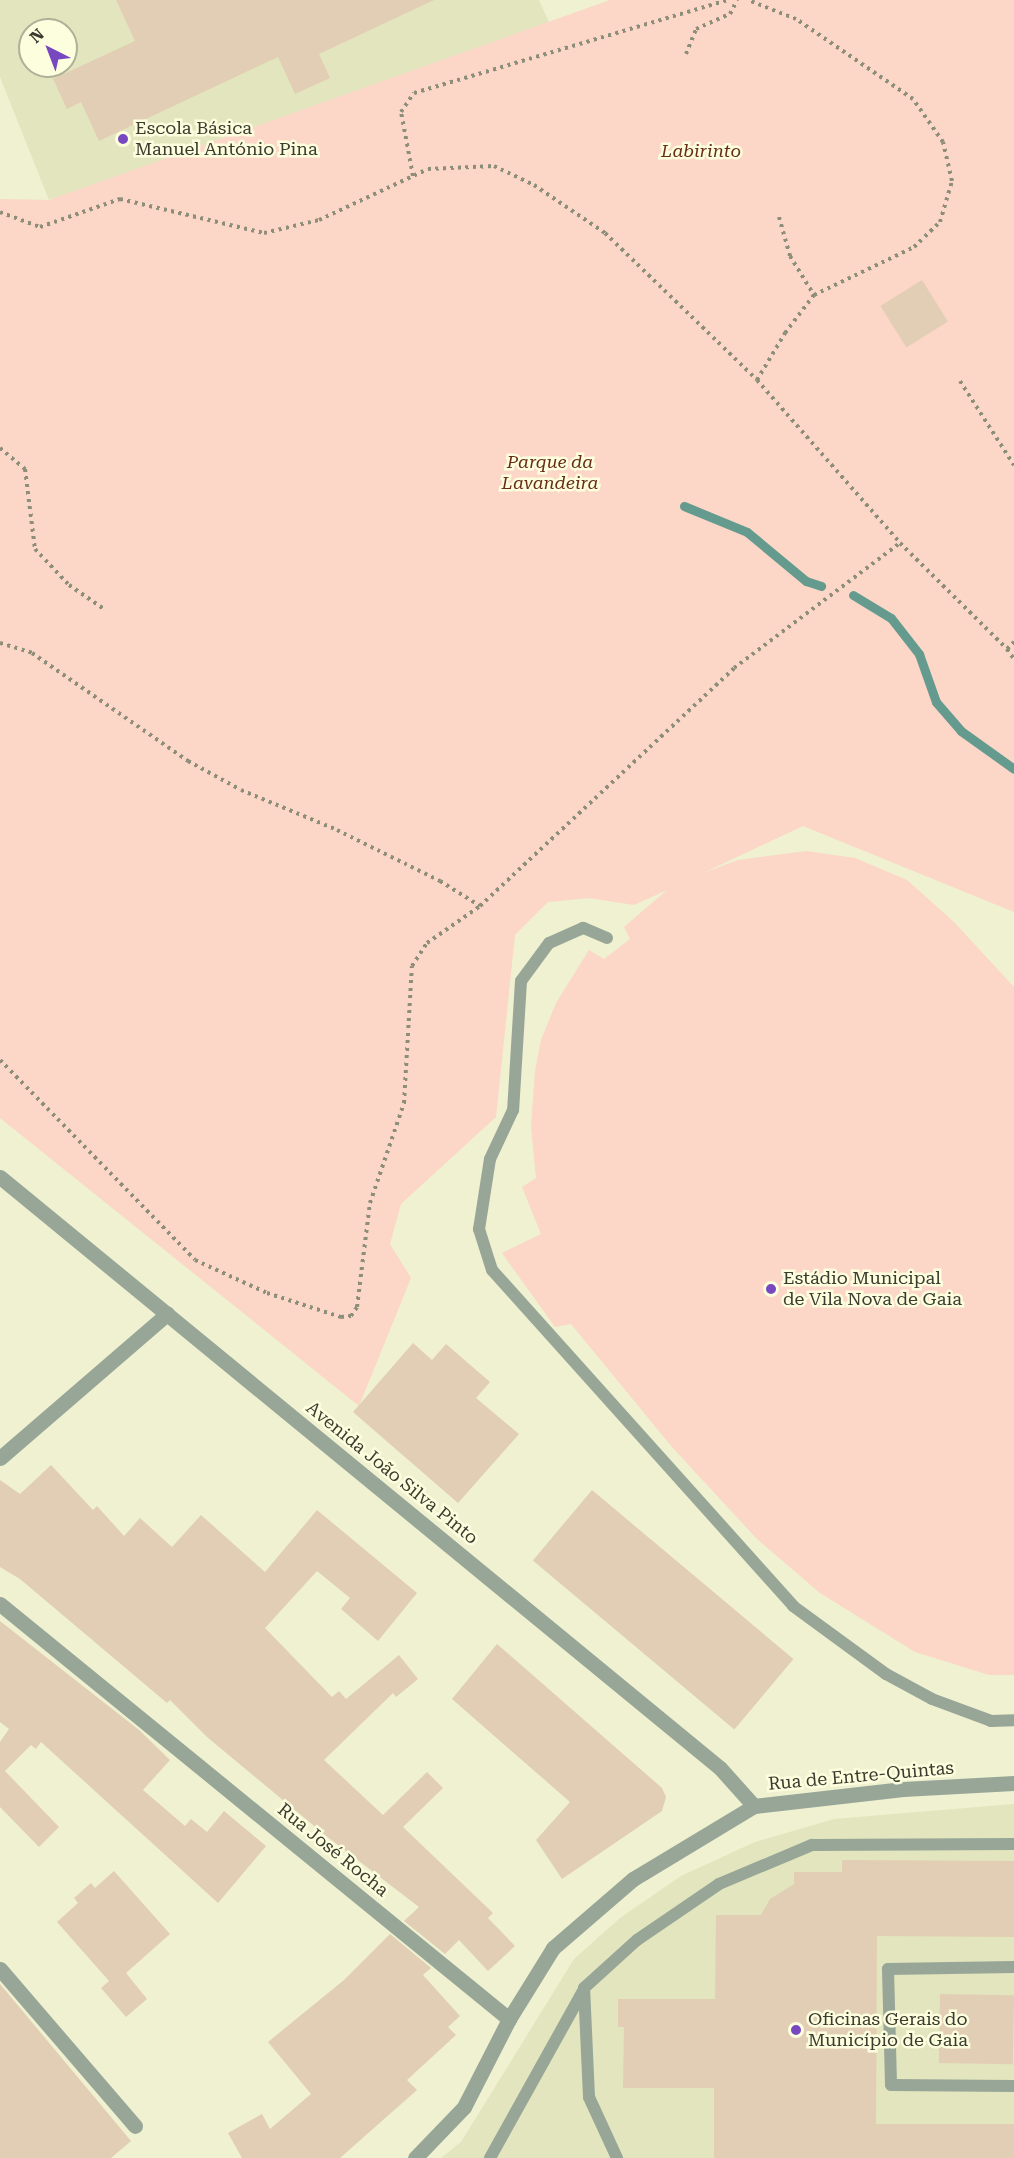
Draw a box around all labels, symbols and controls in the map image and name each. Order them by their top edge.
north arrow [18,18,78,78]
text: N [26,25,48,47]
place label: Escola Básica Manuel António Pina [135,118,318,160]
marker: Escola Básica Manuel António Pina [116,132,130,146]
park label: Labirinto [661,140,741,162]
park label: Parque da Lavandeira [502,452,598,494]
place label: Estádio Municipal de Vila Nova de Gaia [783,1268,962,1310]
marker: Estádio Municipal de Vila Nova de Gaia [764,1282,778,1296]
street label: Avenida João Silva Pinto [302,1397,482,1549]
street label: Rua de Entre-Quintas [767,1757,955,1795]
street label: Rua José Rocha [273,1799,393,1901]
place label: Oficinas Gerais do Município de Gaia [808,2009,968,2052]
marker: Oficinas Gerais do Município de Gaia [789,2023,803,2037]

